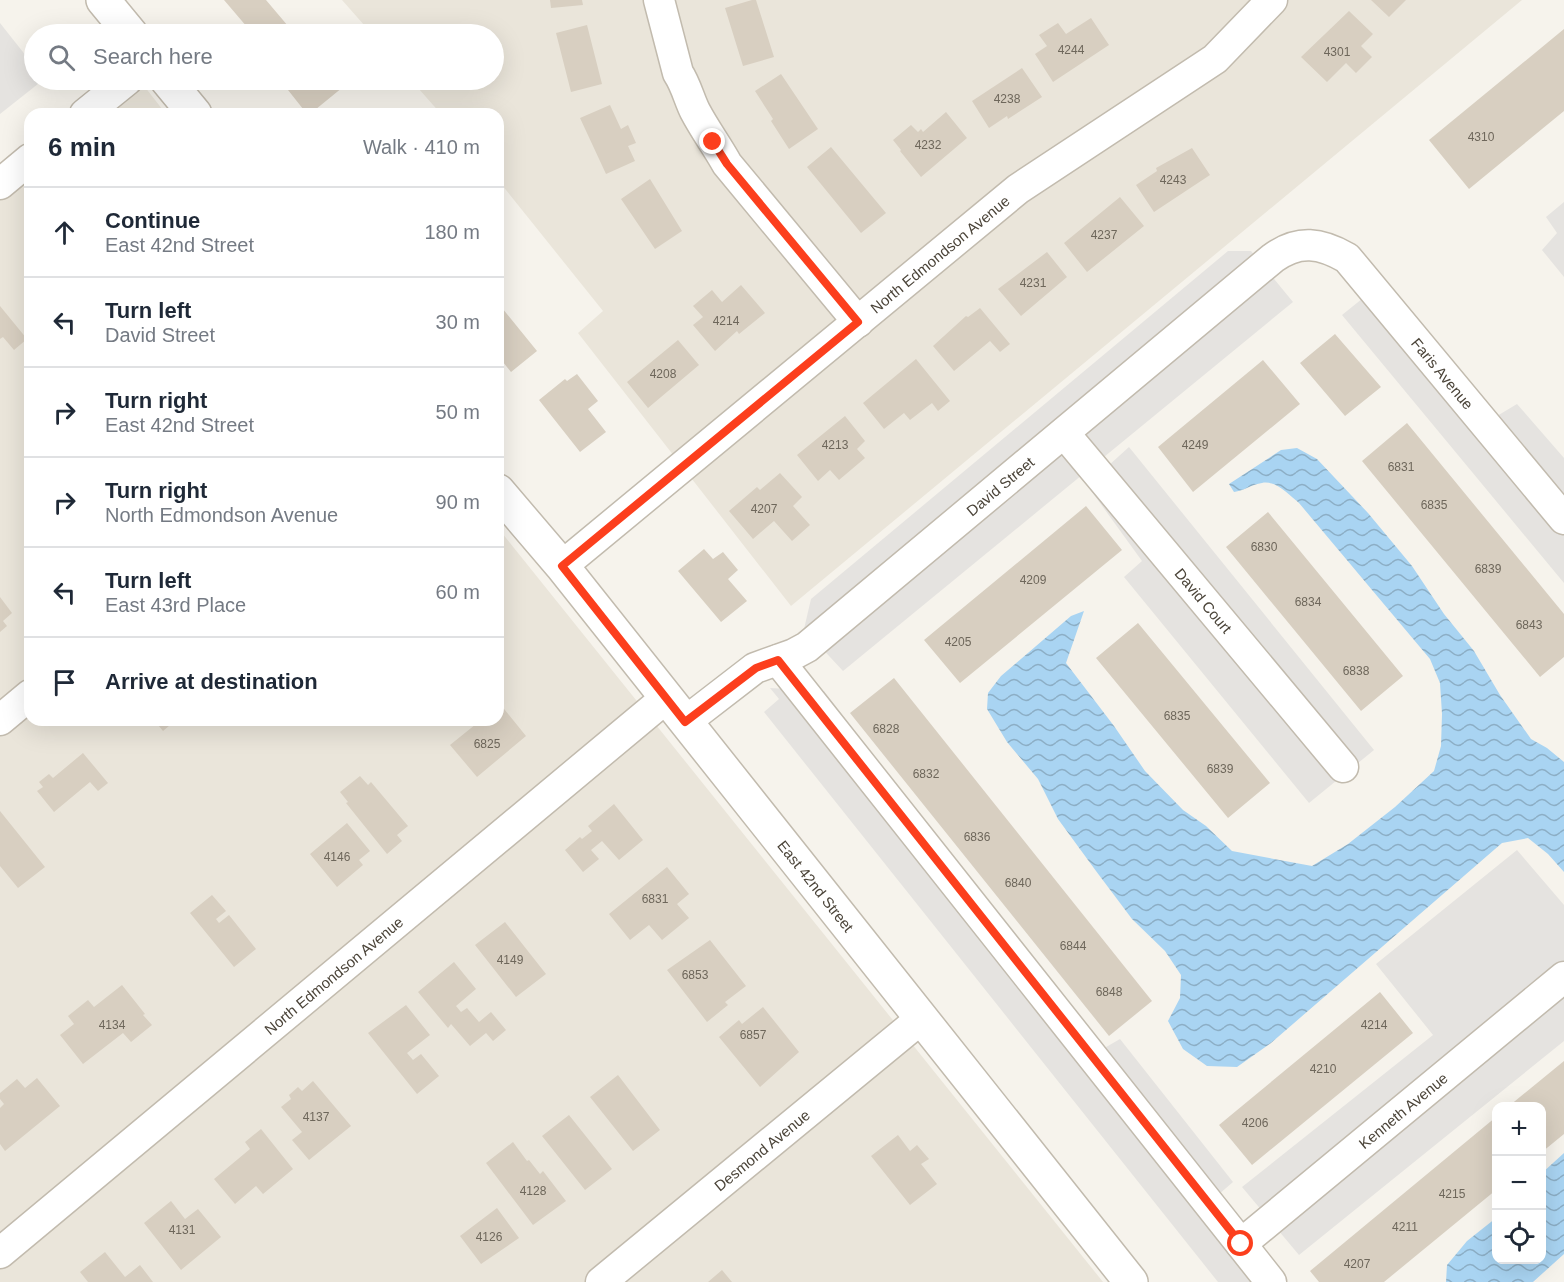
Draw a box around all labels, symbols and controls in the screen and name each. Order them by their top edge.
search box [24,24,504,90]
icon: search [45,41,78,74]
house number: 4244 [1058,43,1085,57]
text: Search here [93,44,213,69]
house number: 4301 [1324,45,1351,59]
house number: 4238 [994,92,1021,106]
route end [699,128,725,154]
house number: 4310 [1468,130,1495,144]
text: 6 min [48,132,116,162]
text: Walk · 410 m [363,136,480,158]
house number: 4232 [915,138,942,152]
house number: 4243 [1160,173,1187,187]
street label: North Edmondson Avenue [867,192,1012,316]
text: Continue [105,208,200,233]
icon: ahead [48,216,81,249]
text: 180 m [424,221,480,243]
house number: 4237 [1091,228,1118,242]
text: East 42nd Street [105,234,254,256]
house number: 4231 [1020,276,1047,290]
text: Turn left [105,298,191,323]
icon: left [48,306,81,339]
text: 30 m [436,311,480,333]
house number: 4214 [713,314,740,328]
text: David Street [105,324,215,346]
street label: Faris Avenue [1408,334,1477,412]
house number: 4208 [650,367,677,381]
text: Turn right [105,388,207,413]
icon: right [48,396,81,429]
text: 50 m [436,401,480,423]
text: East 42nd Street [105,414,254,436]
house number: 4213 [822,438,849,452]
house number: 4249 [1182,438,1209,452]
street label: David Street [963,452,1038,519]
house number: 6831 [1388,460,1415,474]
text: Turn right [105,478,207,503]
icon: right [48,486,81,519]
text: 90 m [436,491,480,513]
house number: 6835 [1421,498,1448,512]
house number: 4207 [751,502,778,516]
text: North Edmondson Avenue [105,504,338,526]
house number: 6830 [1251,540,1278,554]
house number: 6839 [1475,562,1502,576]
street label: David Court [1172,564,1236,637]
text: Turn left [105,568,191,593]
house number: 4209 [1020,573,1047,587]
icon: left [48,576,81,609]
text: 60 m [436,581,480,603]
text: East 43rd Place [105,594,246,616]
house number: 6834 [1295,595,1322,609]
house number: 6843 [1516,618,1543,632]
house number: 4205 [945,635,972,649]
house number: 6838 [1343,664,1370,678]
icon: arrive [48,666,81,699]
text: Arrive at destination [105,669,318,694]
house number: 6835 [1164,709,1191,723]
house number: 6828 [873,722,900,736]
house number: 6825 [474,737,501,751]
house number: 6839 [1207,762,1234,776]
house number: 6832 [913,767,940,781]
house number: 6836 [964,830,991,844]
street label: East 42nd Street [775,837,858,935]
house number: 4146 [324,850,351,864]
house number: 6840 [1005,876,1032,890]
house number: 6831 [642,892,669,906]
street label: North Edmondson Avenue [261,913,406,1038]
house number: 6844 [1060,939,1087,953]
house number: 4149 [497,953,524,967]
house number: 6853 [682,968,709,982]
house number: 6848 [1096,985,1123,999]
house number: 4134 [99,1018,126,1032]
house number: 4214 [1361,1018,1388,1032]
house number: 6857 [740,1028,767,1042]
house number: 4210 [1310,1062,1337,1076]
street label: Kenneth Avenue [1355,1069,1451,1152]
map controls [1492,1102,1546,1264]
button: + [1492,1102,1546,1156]
street label: Desmond Avenue [711,1106,813,1194]
house number: 4137 [303,1110,330,1124]
house number: 4206 [1242,1116,1269,1130]
button: − [1492,1156,1546,1210]
house number: 4128 [520,1184,547,1198]
house number: 4215 [1439,1187,1466,1201]
button: locate [1492,1210,1546,1264]
house number: 4211 [1392,1220,1418,1234]
house number: 4131 [169,1223,196,1237]
house number: 4126 [476,1230,503,1244]
route start [1227,1230,1253,1256]
house number: 4207 [1344,1257,1371,1271]

